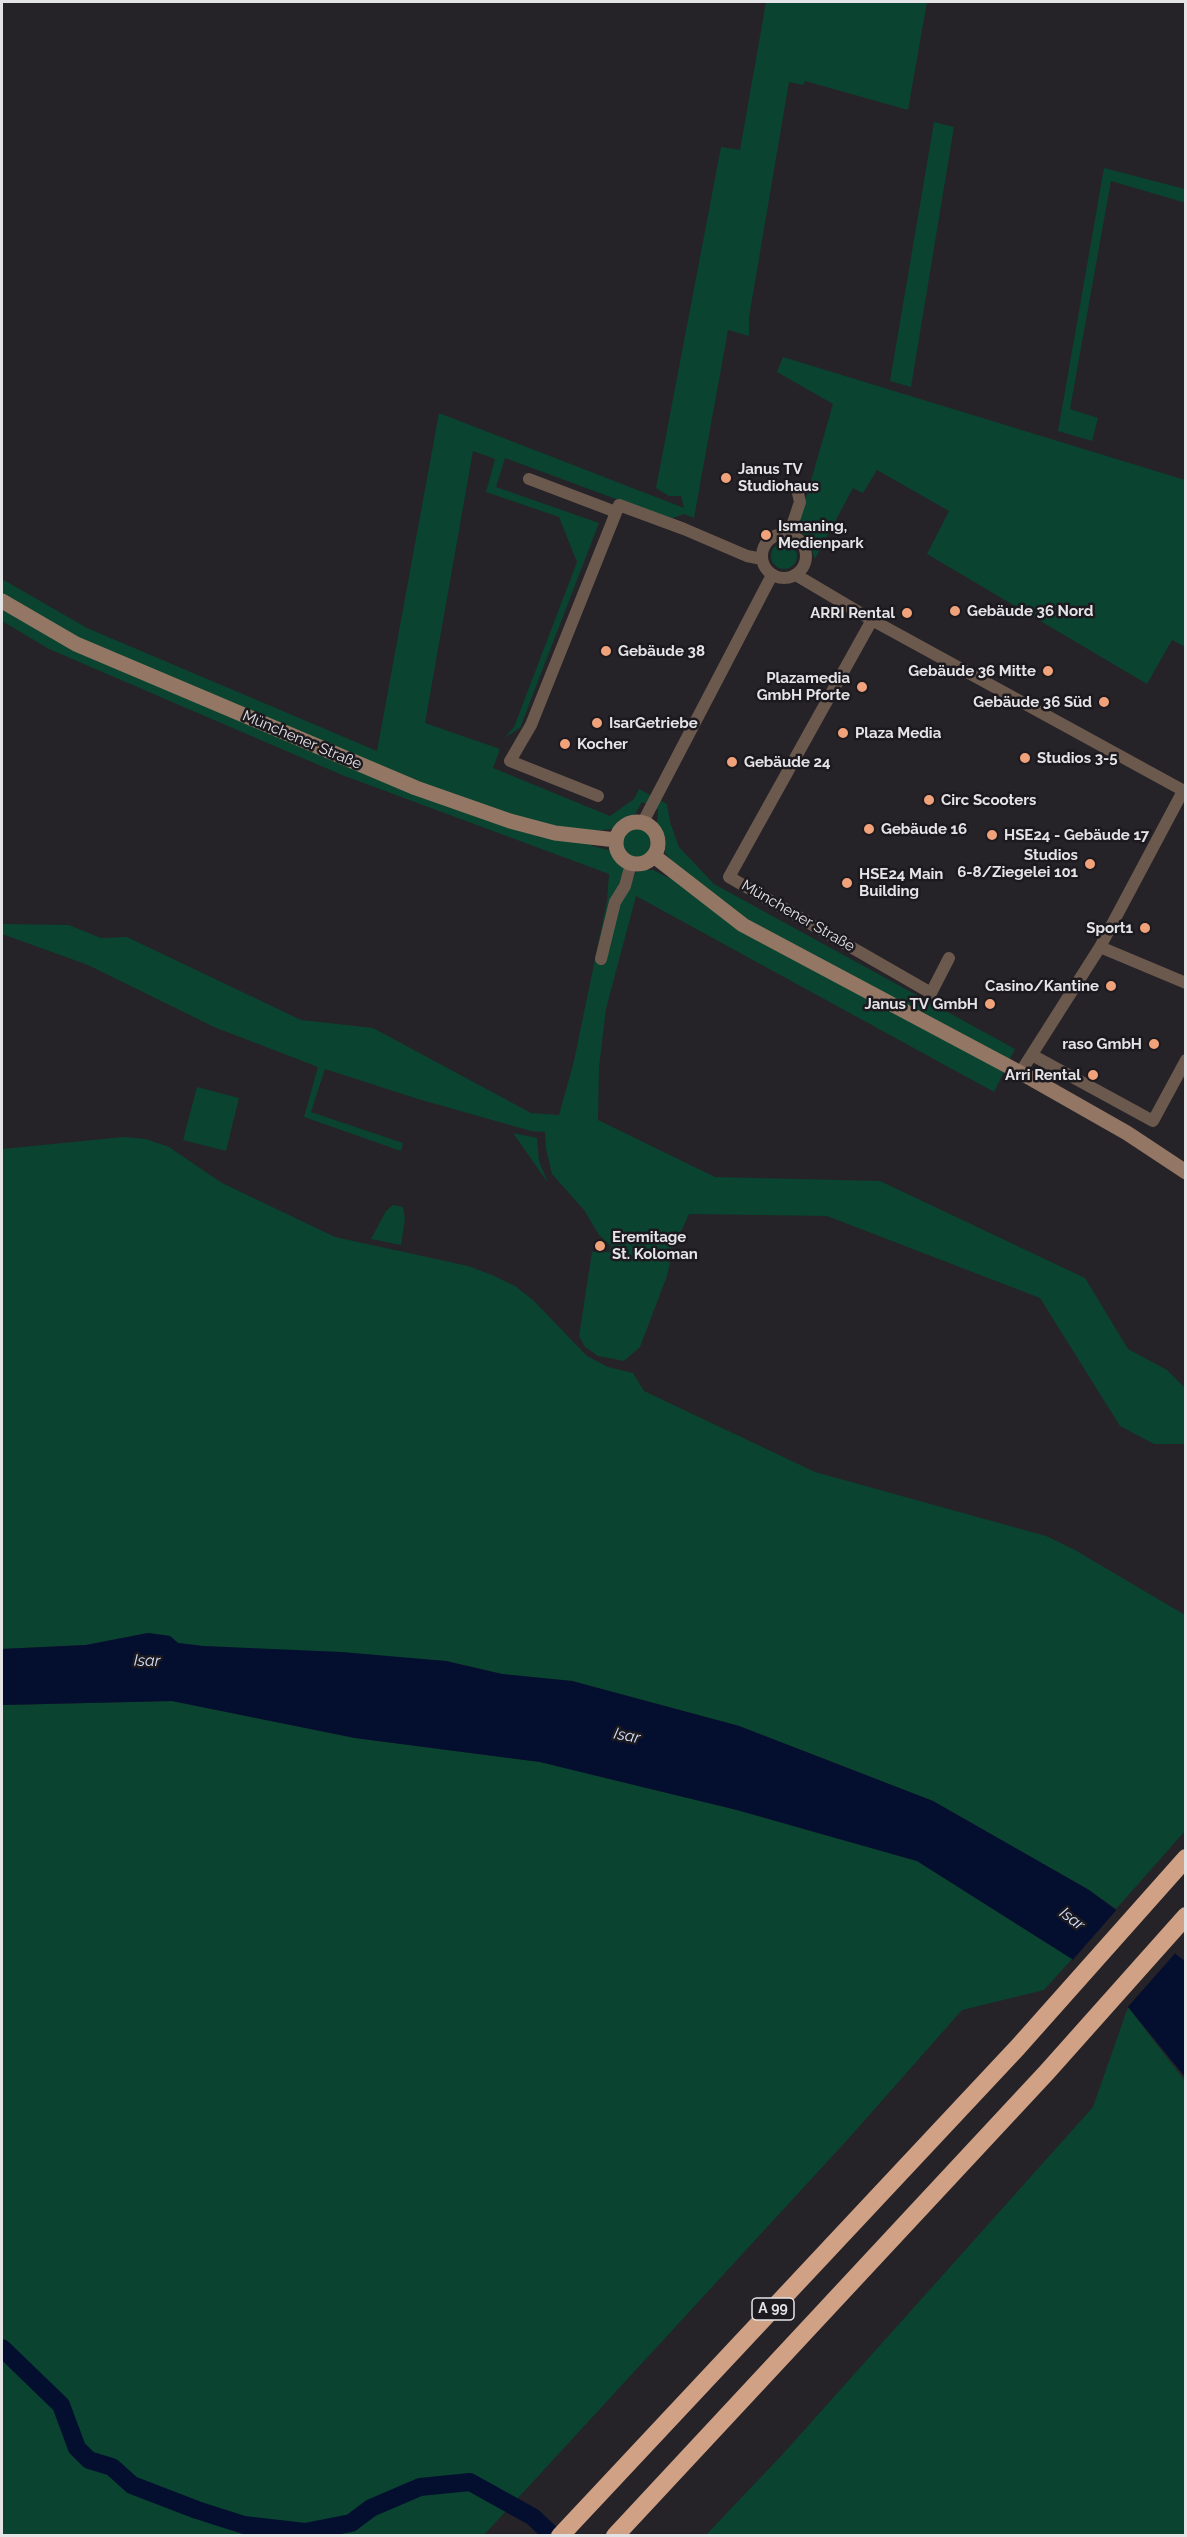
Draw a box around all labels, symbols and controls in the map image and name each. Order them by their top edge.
place label: Janus TV Studiohaus [738,460,819,495]
marker: Janus TV Studiohaus [719,471,733,485]
place label: Ismaning, Medienpark [778,517,864,552]
marker: Ismaning, Medienpark [759,528,773,542]
place label: Gebäude 36 Nord [967,602,1093,620]
place label: ARRI Rental [810,604,895,622]
marker: Gebäude 36 Nord [948,604,962,618]
marker: ARRI Rental [900,606,914,620]
place label: Gebäude 38 [618,642,705,660]
marker: Gebäude 38 [599,644,613,658]
place label: Gebäude 36 Mitte [908,662,1036,680]
marker: Gebäude 36 Mitte [1041,664,1055,678]
place label: Plazamedia GmbH Pforte [757,669,850,704]
marker: Plazamedia GmbH Pforte [855,680,869,694]
place label: Gebäude 36 Süd [973,693,1092,711]
marker: Gebäude 36 Süd [1097,695,1111,709]
street label: Münchener Straße [240,707,364,773]
place label: IsarGetriebe [609,714,698,732]
marker: IsarGetriebe [590,716,604,730]
place label: Plaza Media [855,724,941,742]
marker: Plaza Media [836,726,850,740]
place label: Kocher [577,735,628,753]
marker: Kocher [558,737,572,751]
place label: Studios 3-5 [1037,749,1118,767]
marker: Studios 3-5 [1018,751,1032,765]
place label: Gebäude 24 [744,753,831,771]
marker: Gebäude 24 [725,755,739,769]
place label: Circ Scooters [941,791,1036,809]
marker: Circ Scooters [922,793,936,807]
place label: Gebäude 16 [881,820,967,838]
marker: Gebäude 16 [862,822,876,836]
place label: HSE24 - Gebäude 17 [1004,826,1149,844]
marker: HSE24 - Gebäude 17 [985,828,999,842]
place label: Studios 6-8/Ziegelei 101 [957,846,1078,881]
marker: Studios 6-8/Ziegelei 101 [1083,857,1097,871]
place label: HSE24 Main Building [859,865,943,900]
street label: Münchener Straße [738,876,858,956]
marker: HSE24 Main Building [840,876,854,890]
place label: Sport1 [1086,919,1133,937]
marker: Sport1 [1138,921,1152,935]
place label: Casino/Kantine [985,977,1099,995]
marker: Casino/Kantine [1104,979,1118,993]
place label: Janus TV GmbH [864,995,978,1013]
marker: Janus TV GmbH [983,997,997,1011]
place label: raso GmbH [1062,1035,1142,1053]
marker: raso GmbH [1147,1037,1161,1051]
place label: Arri Rental [1005,1066,1081,1084]
marker: Arri Rental [1086,1068,1100,1082]
place label: Eremitage St. Koloman [612,1228,698,1263]
marker: Eremitage St. Koloman [593,1239,607,1253]
water label: Isar [134,1651,160,1671]
water label: Isar [612,1724,642,1748]
water label: Isar [1056,1903,1088,1935]
road number: A 99 [752,2298,794,2320]

